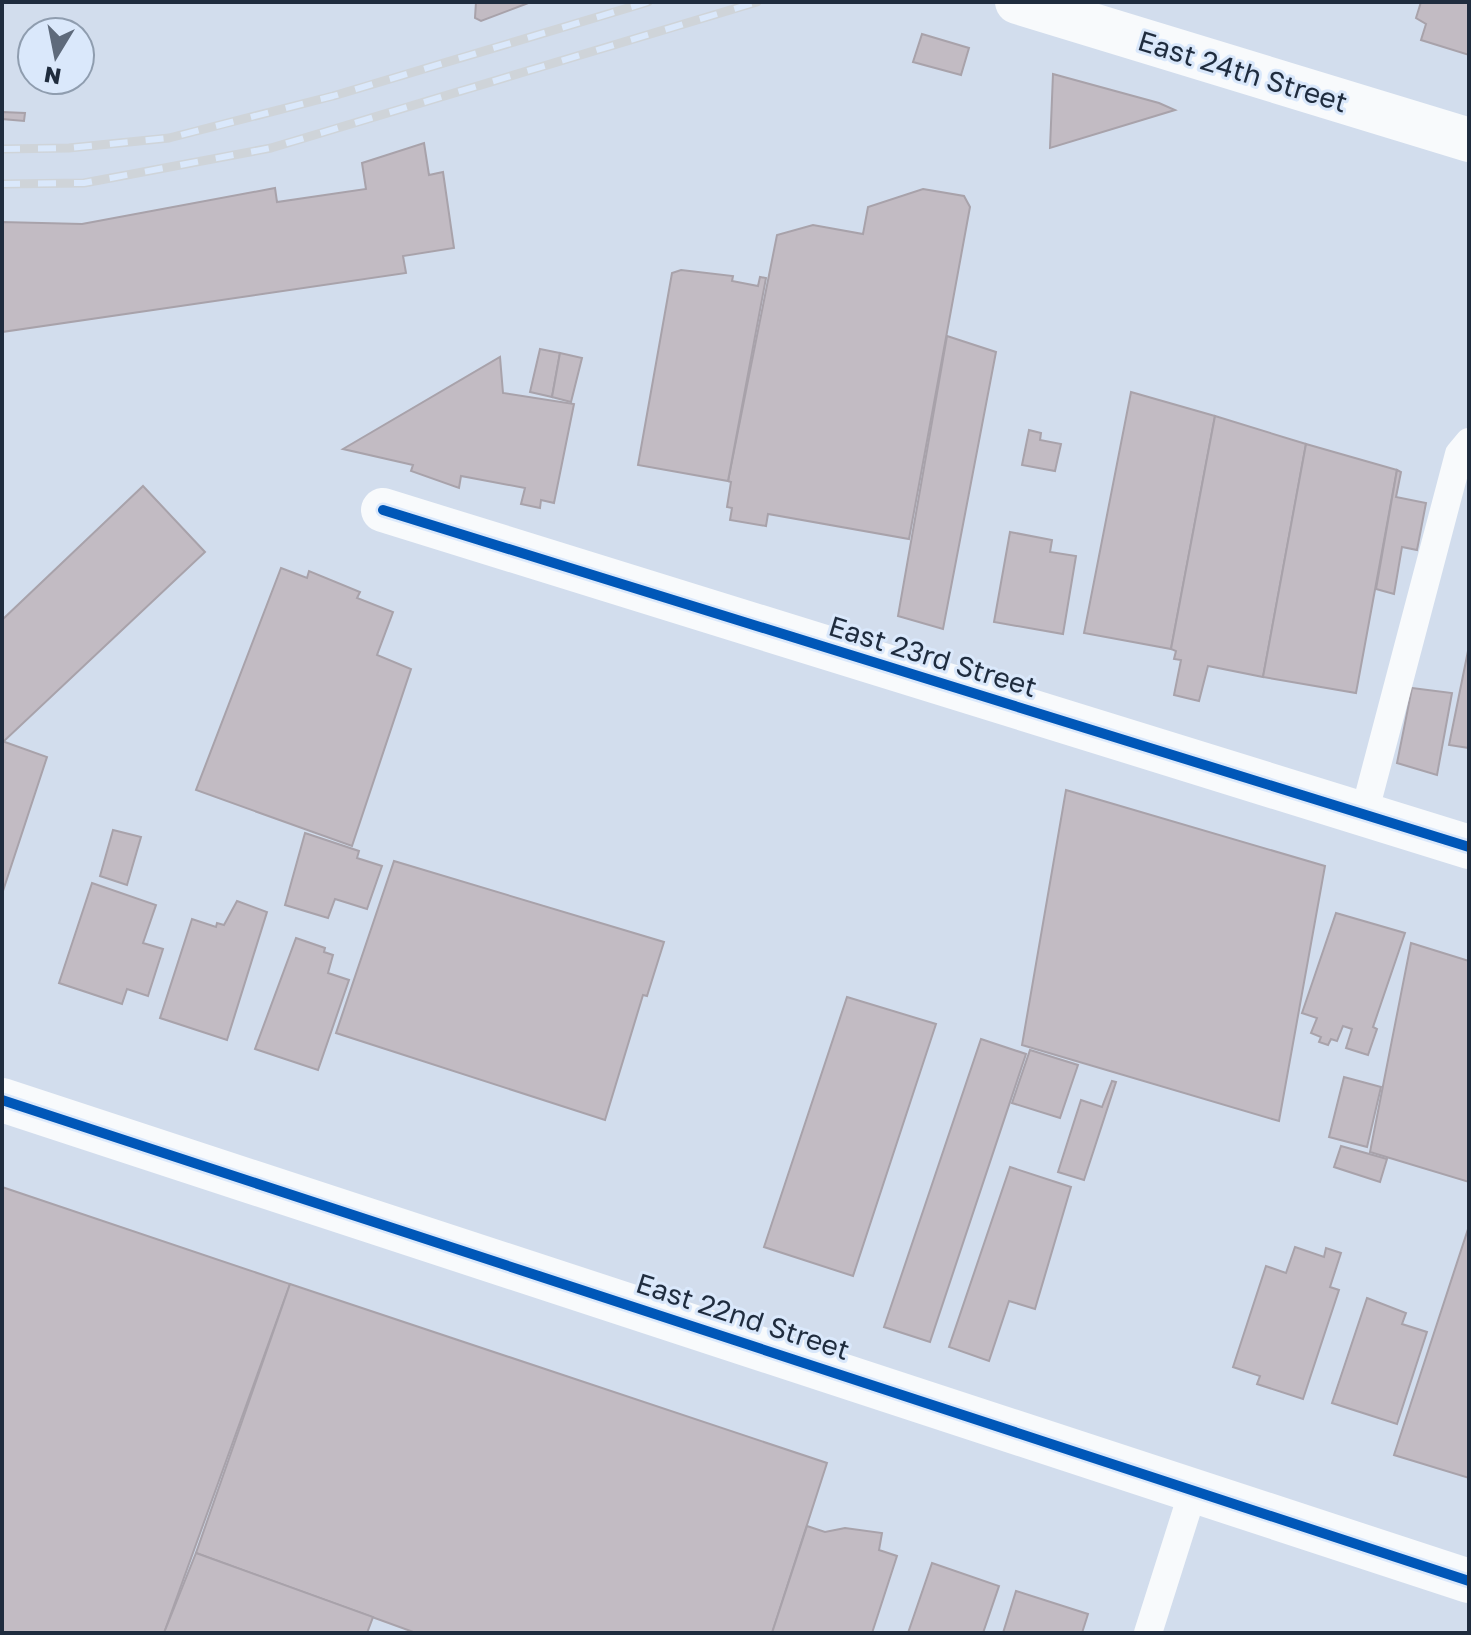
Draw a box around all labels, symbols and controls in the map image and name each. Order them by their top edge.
north arrow [16,16,96,96]
street label: East 24th Street [1134,23,1352,119]
text: N [42,61,63,91]
street label: East 23rd Street [825,609,1041,703]
street label: East 22nd Street [632,1266,854,1366]

